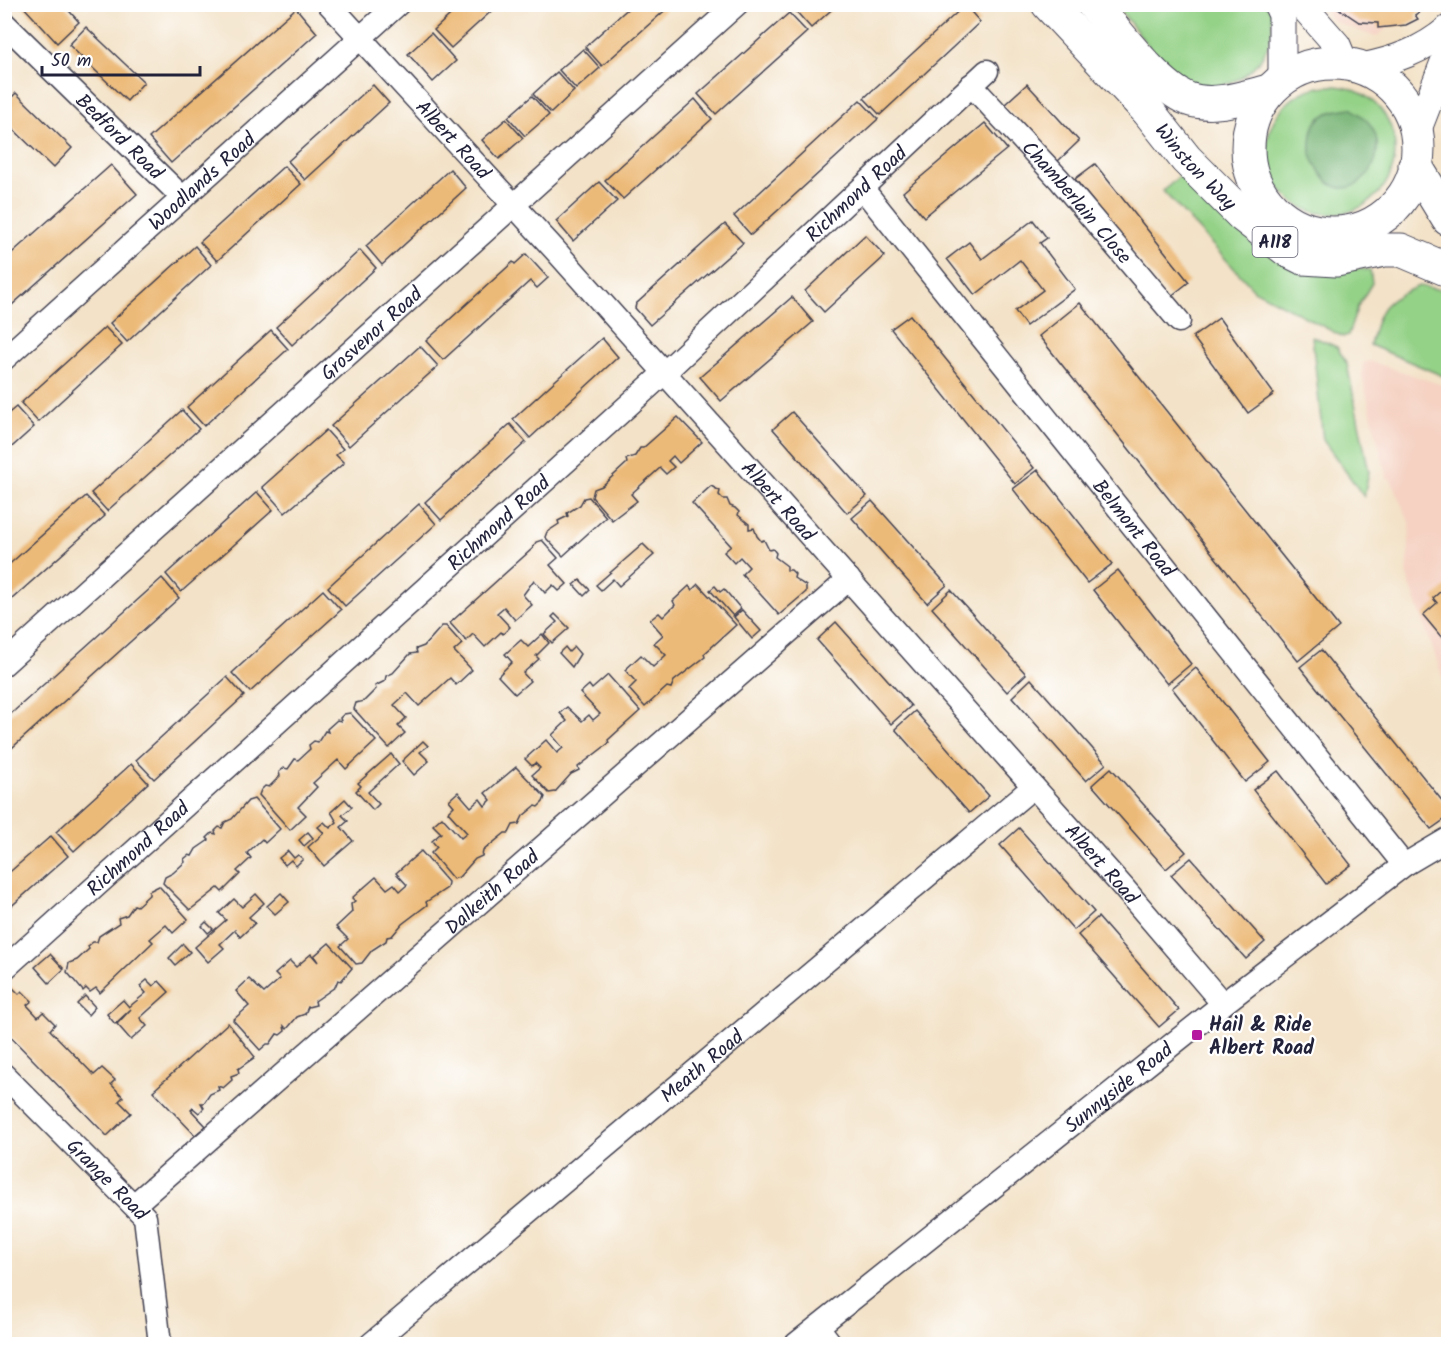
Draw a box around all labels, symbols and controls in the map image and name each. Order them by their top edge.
scale bar [42,39,200,77]
text: 50 m [51,47,91,76]
street label: Bedford Road [67,87,171,189]
street label: Albert Road [407,94,498,189]
street label: Winston Way [1146,117,1244,220]
street label: Woodlands Road [142,125,265,240]
street label: Chamberlain Close [1013,134,1139,272]
street label: Richmond Road [799,138,916,251]
road number: A118 [1252,227,1298,257]
street label: Grosvenor Road [314,279,432,390]
street label: Albert Road [732,454,823,550]
street label: Richmond Road [441,468,559,580]
street label: Belmont Road [1083,473,1183,586]
street label: Richmond Road [80,794,199,905]
street label: Albert Road [1056,817,1146,913]
street label: Dalkeith Road [438,842,548,944]
place label: Hail & Ride Albert Road [1209,1010,1315,1065]
street label: Meath Road [654,1022,752,1112]
marker: Hail & Ride Albert Road [1190,1028,1204,1042]
street label: Sunnyside Road [1058,1035,1182,1142]
street label: Grange Road [58,1132,155,1230]

